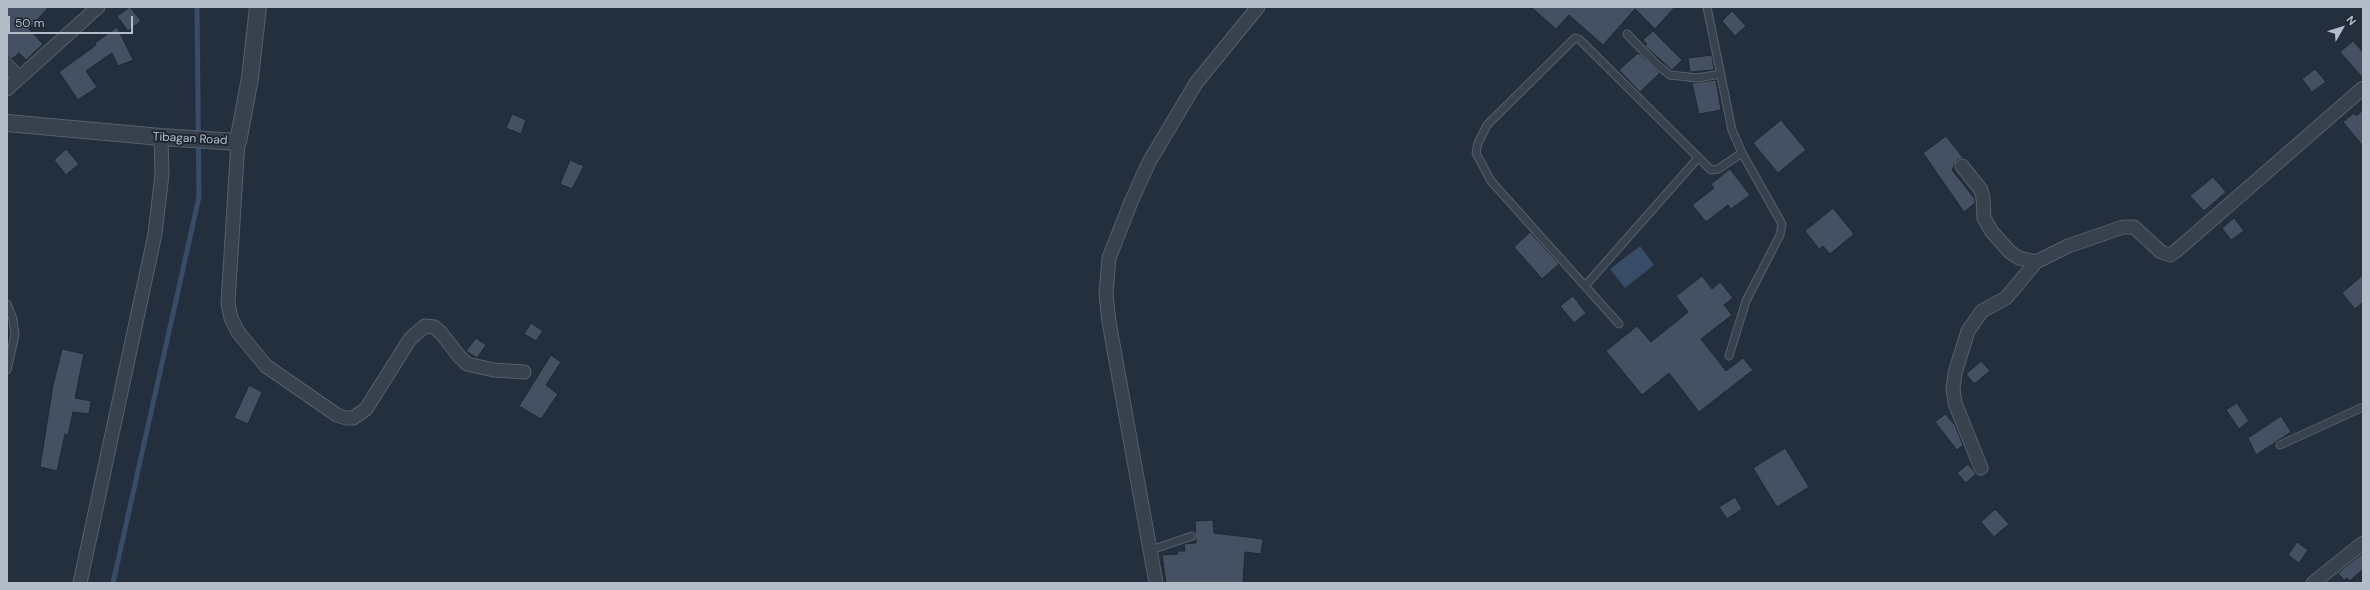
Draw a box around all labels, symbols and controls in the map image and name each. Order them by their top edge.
scale bar [10,8,135,34]
north arrow [2322,8,2362,48]
text: N [2343,13,2359,28]
text: 50 m [15,15,44,31]
street label: Tibagan Road [152,130,228,148]

